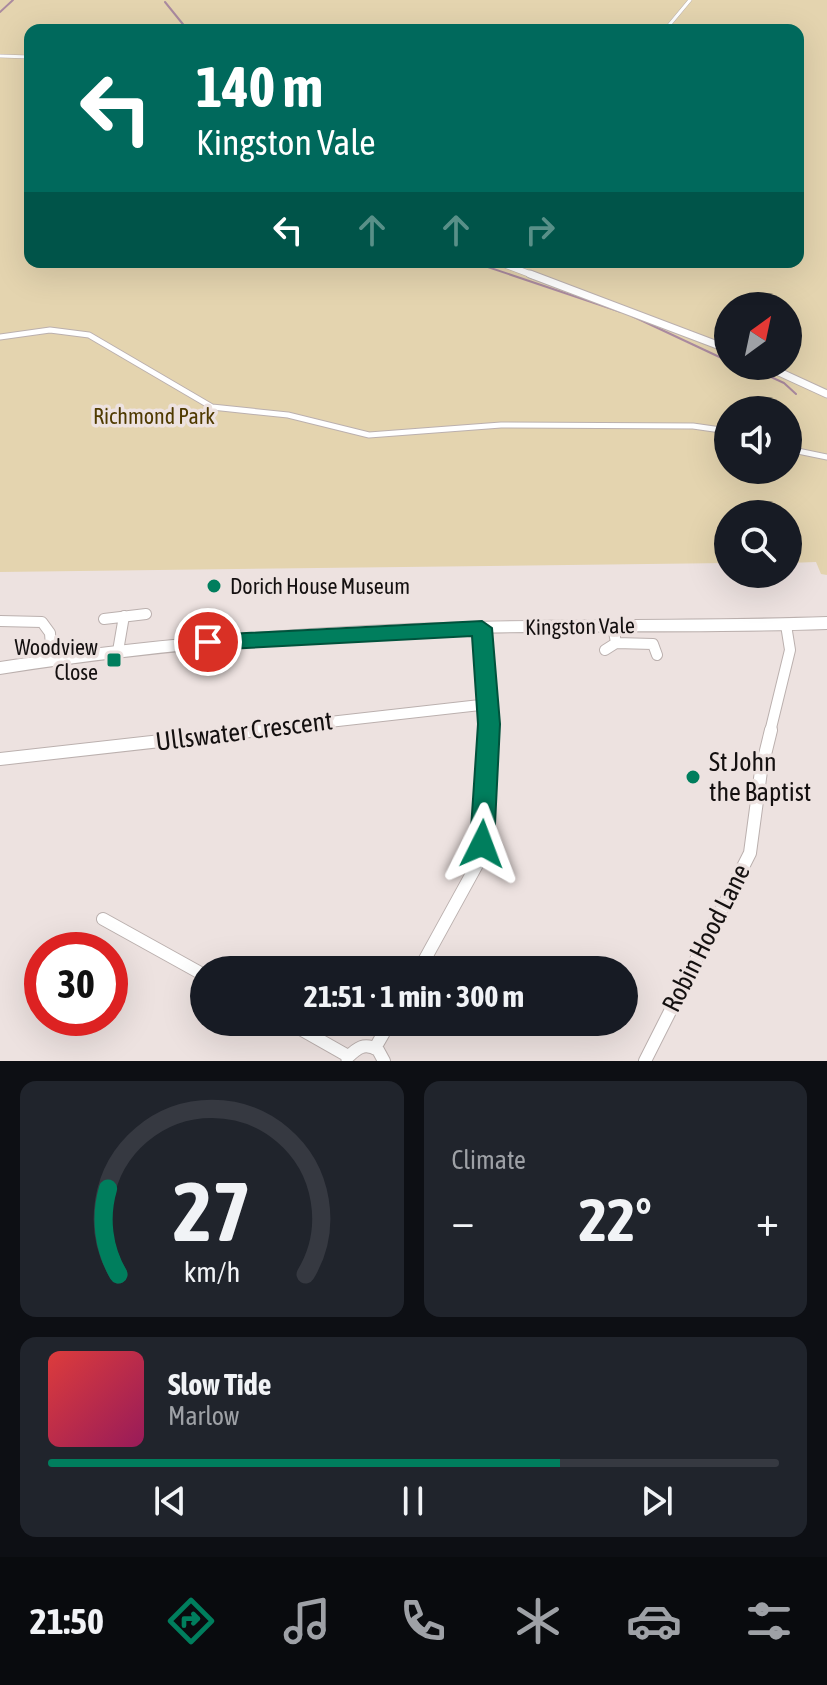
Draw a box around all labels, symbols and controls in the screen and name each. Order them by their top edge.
text: 140 m [196,55,323,119]
icon: left [64,56,168,160]
text: Kingston Vale [196,121,376,163]
icon: left [266,208,310,252]
icon: ahead [350,208,394,252]
icon: ahead [434,208,478,252]
icon: right [518,208,562,252]
north arrow [714,292,802,380]
map controls [714,292,802,588]
button: sound [714,396,802,484]
park label: Richmond Park [93,403,215,429]
button: search [714,500,802,588]
place label: Dorich House Museum [230,573,410,599]
marker: Dorich House Museum [205,577,223,595]
pin [174,608,242,676]
street label: Kingston Vale [525,612,635,640]
icon: arrive [186,620,230,664]
place label: Woodview Close [15,634,98,685]
marker: Woodview Close [105,651,123,669]
street label: Ullswater Crescent [154,705,334,757]
place label: St John the Baptist [709,747,811,807]
marker: St John the Baptist [684,768,702,786]
position arrow [440,802,524,886]
street label: Robin Hood Lane [656,859,756,1017]
speed limit sign: 30 [24,932,128,1036]
text: 21:51 · 1 min · 300 m [304,979,524,1013]
text: Climate [452,1145,526,1175]
text: 27 [173,1163,251,1259]
text: 22° [579,1185,652,1254]
text: − [452,1195,474,1245]
text: + [756,1195,779,1245]
text: km/h [183,1255,240,1288]
text: Slow Tide [168,1367,271,1401]
text: Marlow [168,1401,239,1431]
icon: previous [148,1479,192,1523]
icon: pause [391,1479,435,1523]
icon: next [635,1479,679,1523]
icon: directions [163,1593,219,1649]
icon: music [279,1593,335,1649]
icon: phone [395,1593,451,1649]
icon: climate [510,1593,566,1649]
icon: car [626,1593,682,1649]
icon: filters [741,1593,797,1649]
text: 21:50 [30,1600,104,1642]

